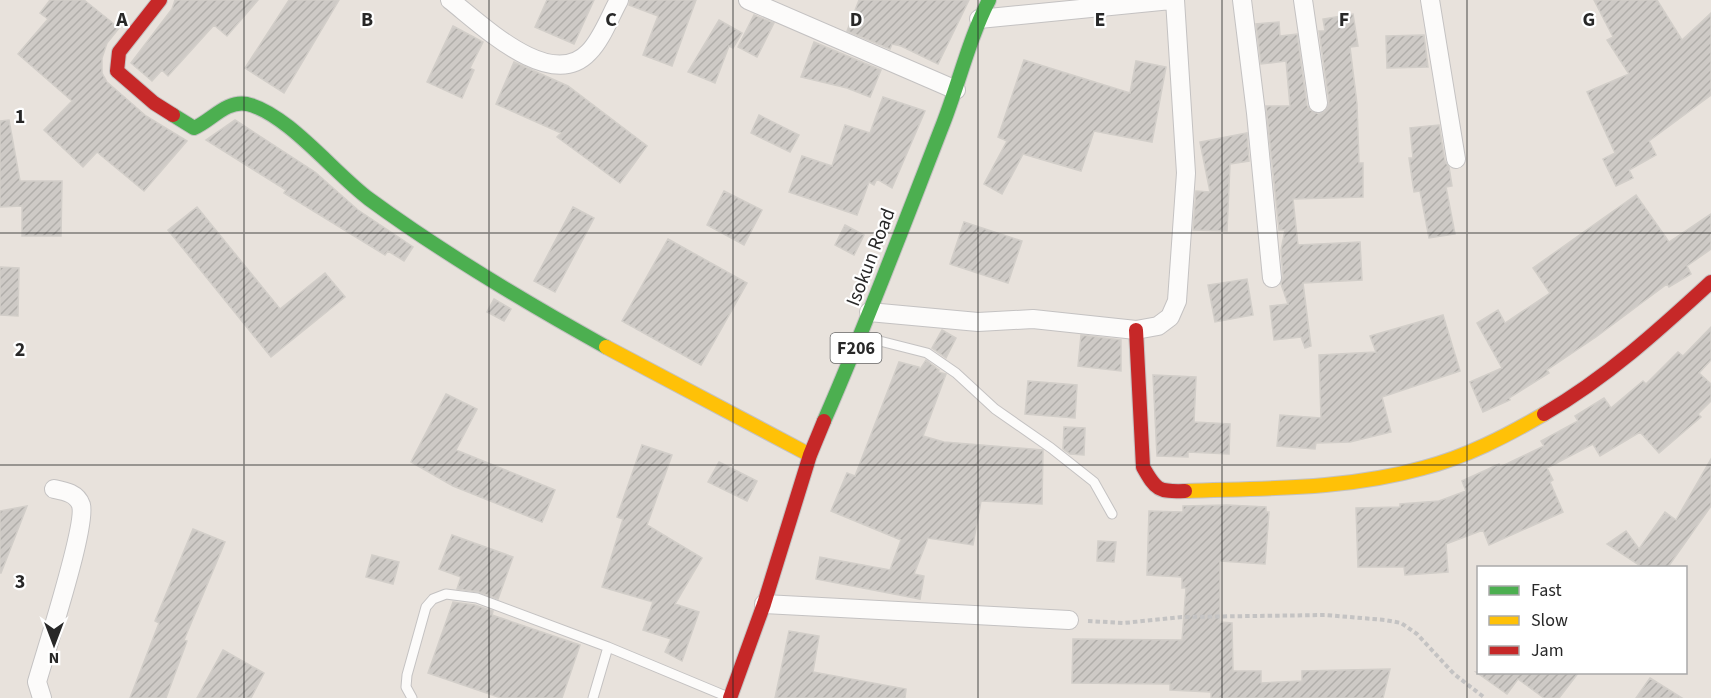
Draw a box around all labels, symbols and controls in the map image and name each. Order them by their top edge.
text: A [115,6,128,34]
text: B [361,6,373,34]
text: C [605,6,617,34]
text: D [850,6,862,34]
text: E [1095,6,1105,34]
text: F [1339,6,1349,34]
text: G [1583,6,1595,34]
text: 1 [15,103,25,131]
street label: Isokun Road [839,204,902,310]
road number: F206 [830,333,882,363]
text: 2 [15,336,25,364]
legend [1477,566,1687,674]
text: 3 [15,568,25,596]
text: Fast [1531,578,1562,603]
text: Slow [1531,608,1568,633]
north arrow [24,614,84,674]
text: Jam [1531,638,1564,663]
text: N [49,647,59,669]

